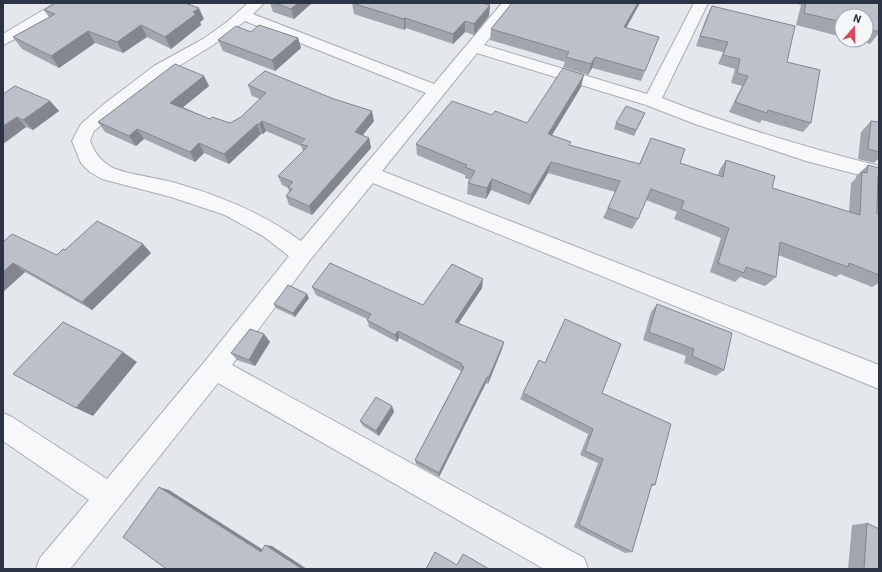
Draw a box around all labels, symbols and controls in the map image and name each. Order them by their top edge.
north arrow [834,8,874,48]
text: N [852,11,863,25]

